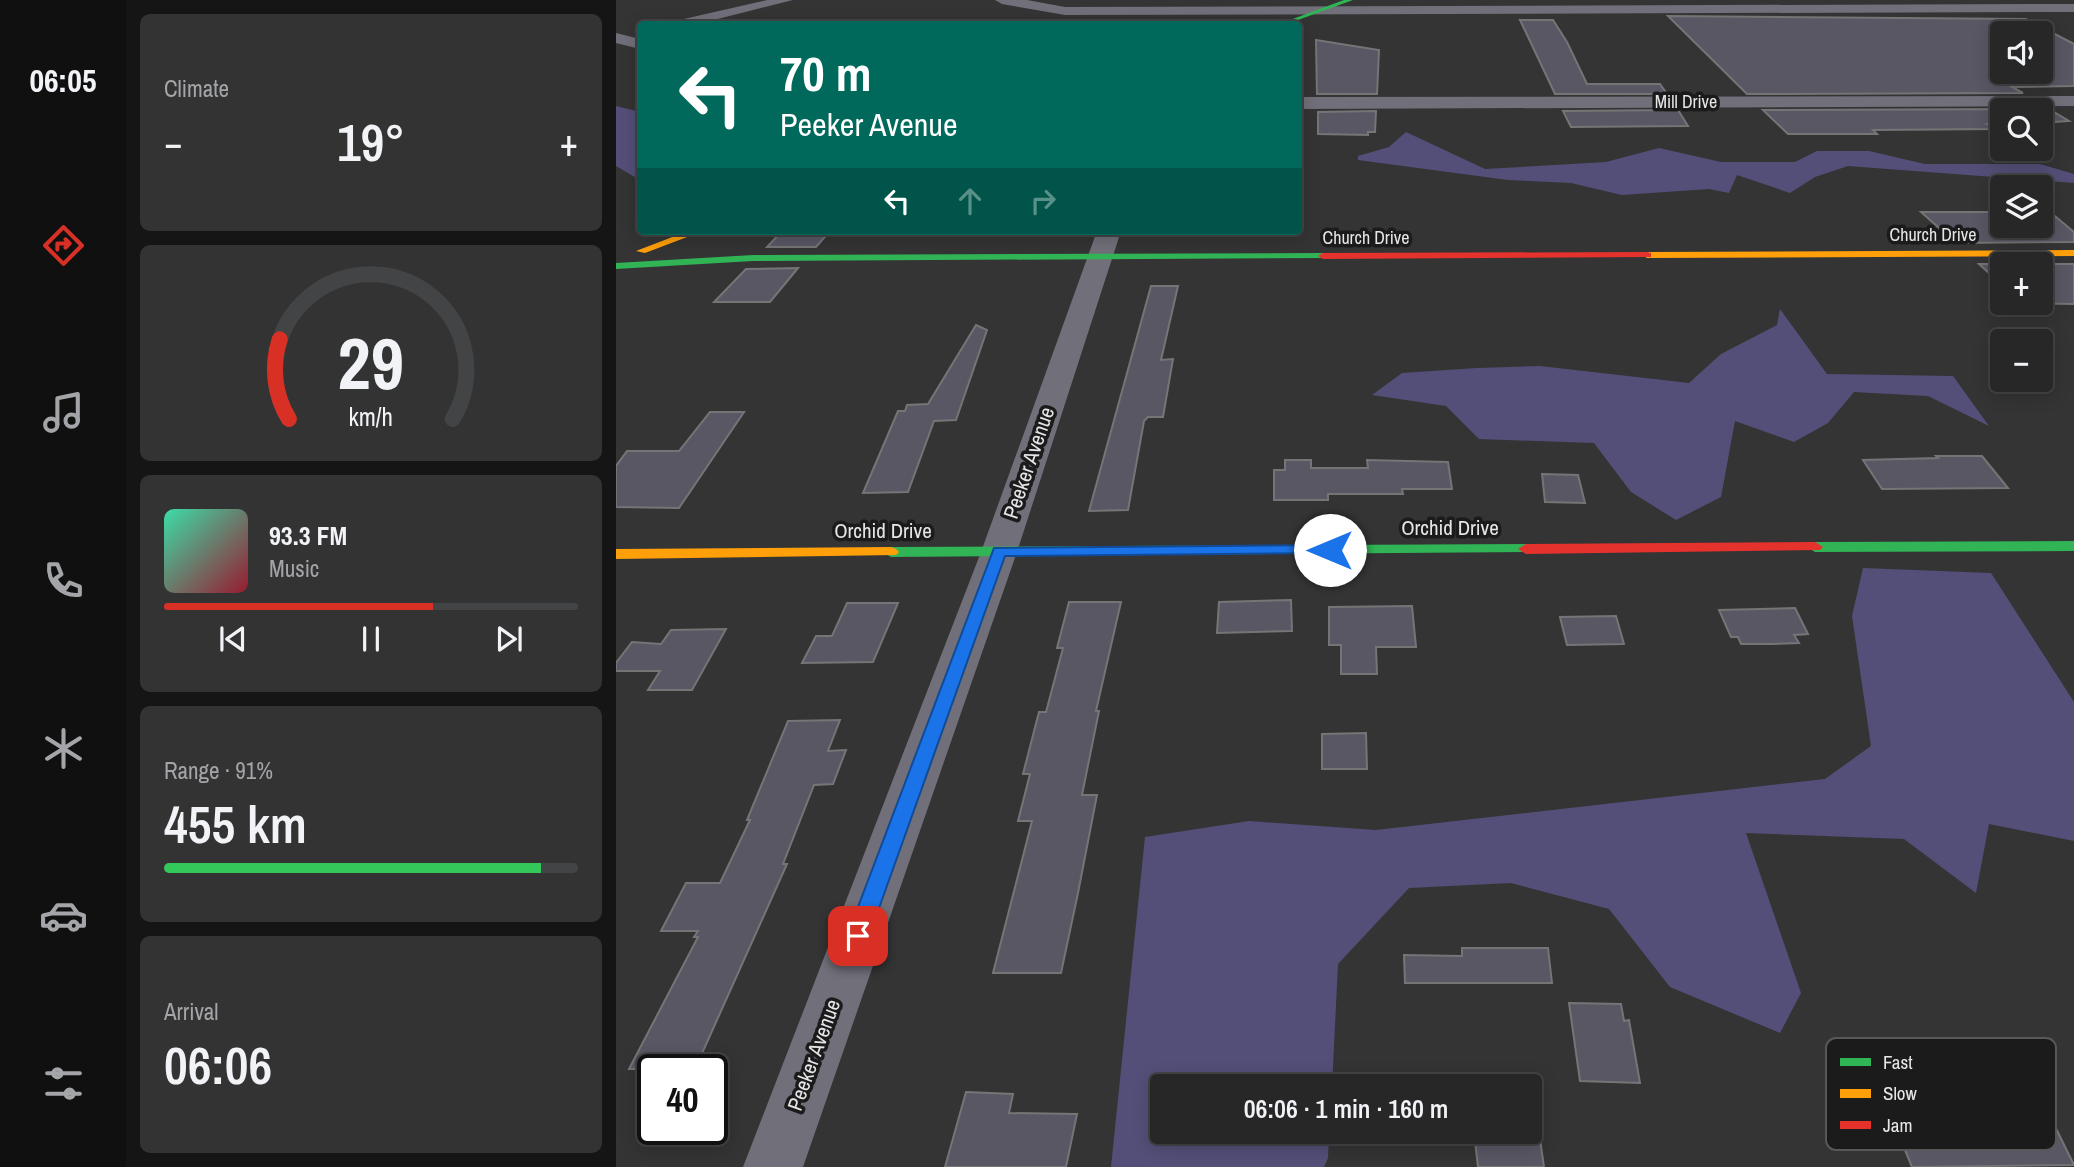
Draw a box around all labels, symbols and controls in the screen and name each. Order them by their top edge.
map controls [1990,21,2053,392]
button: sound [1990,21,2053,84]
text: 70 m [780,40,872,106]
icon: left [665,49,756,140]
text: 06:05 [29,59,97,102]
text: Climate [164,73,229,104]
street label: Mill Drive [1655,89,1717,114]
button: search [1990,98,2053,161]
text: Peeker Avenue [780,103,958,146]
text: 19° [337,107,405,177]
text: − [164,117,182,168]
text: + [560,117,578,168]
button: layers [1990,175,2053,238]
icon: left [878,182,916,220]
icon: ahead [951,182,989,220]
icon: right [1024,182,1062,220]
icon: directions [39,221,88,270]
street label: Church Drive [1890,222,1976,247]
street label: Church Drive [1323,225,1409,250]
button: + [1990,252,2053,315]
text: 29 [338,314,404,412]
button: − [1990,329,2053,392]
icon: music [39,388,88,437]
text: km/h [349,400,393,434]
street label: Peeker Avenue [996,403,1061,523]
position arrow [1293,513,1367,587]
street label: Orchid Drive [1401,513,1499,542]
street label: Orchid Drive [834,516,932,545]
text: 93.3 FM [269,518,347,553]
text: Music [269,553,319,584]
icon: phone [39,556,88,605]
icon: previous [214,620,252,658]
icon: pause [352,620,390,658]
icon: next [490,620,528,658]
icon: climate [39,724,88,773]
text: Range · 91% [164,755,273,786]
text: 455 km [164,789,307,859]
icon: car [39,891,88,940]
pin [828,906,888,966]
icon: arrive [839,917,877,955]
street label: Peeker Avenue [780,995,847,1115]
text: Arrival [164,996,219,1027]
text: 06:06 [164,1030,272,1100]
legend [1826,1038,2056,1150]
text: Fast [1883,1049,1913,1075]
speed limit sign: 40 [637,1054,728,1145]
icon: filters [39,1059,88,1108]
text: Slow [1883,1080,1918,1106]
text: 06:06 · 1 min · 160 m [1244,1091,1448,1126]
text: Jam [1883,1112,1912,1138]

